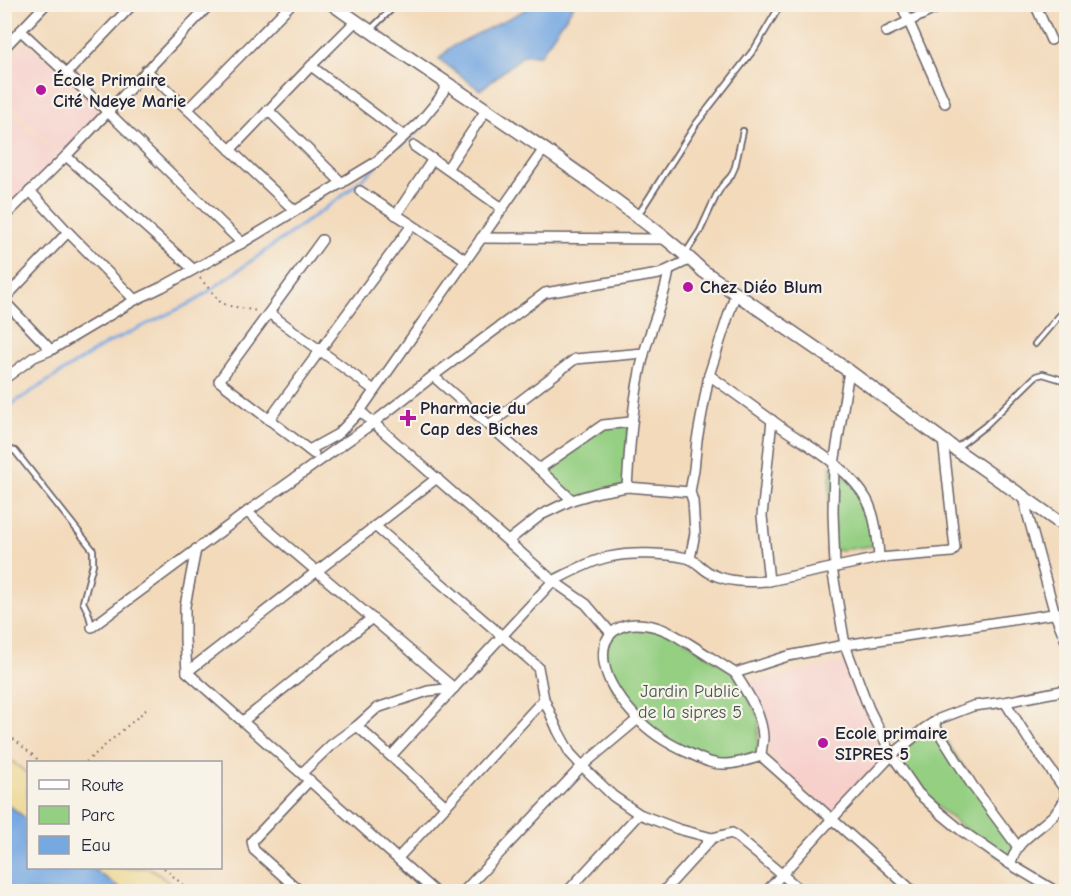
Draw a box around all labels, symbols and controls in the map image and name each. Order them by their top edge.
place label: École Primaire Cité Ndeye Marie [53,69,186,112]
marker: École Primaire Cité Ndeye Marie [34,83,48,97]
place label: Chez Diéo Blum [700,277,822,298]
marker: Chez Diéo Blum [681,280,695,294]
place label: Pharmacie du Cap des Biches [420,398,538,440]
marker: Pharmacie du Cap des Biches [401,411,415,425]
park label: Jardin Public de la sipres 5 [638,681,742,723]
place label: Ecole primaire SIPRES 5 [835,723,947,765]
marker: Ecole primaire SIPRES 5 [816,736,830,750]
legend [27,761,222,869]
text: Route [81,775,124,796]
text: Parc [81,805,115,826]
text: Eau [81,835,110,856]

